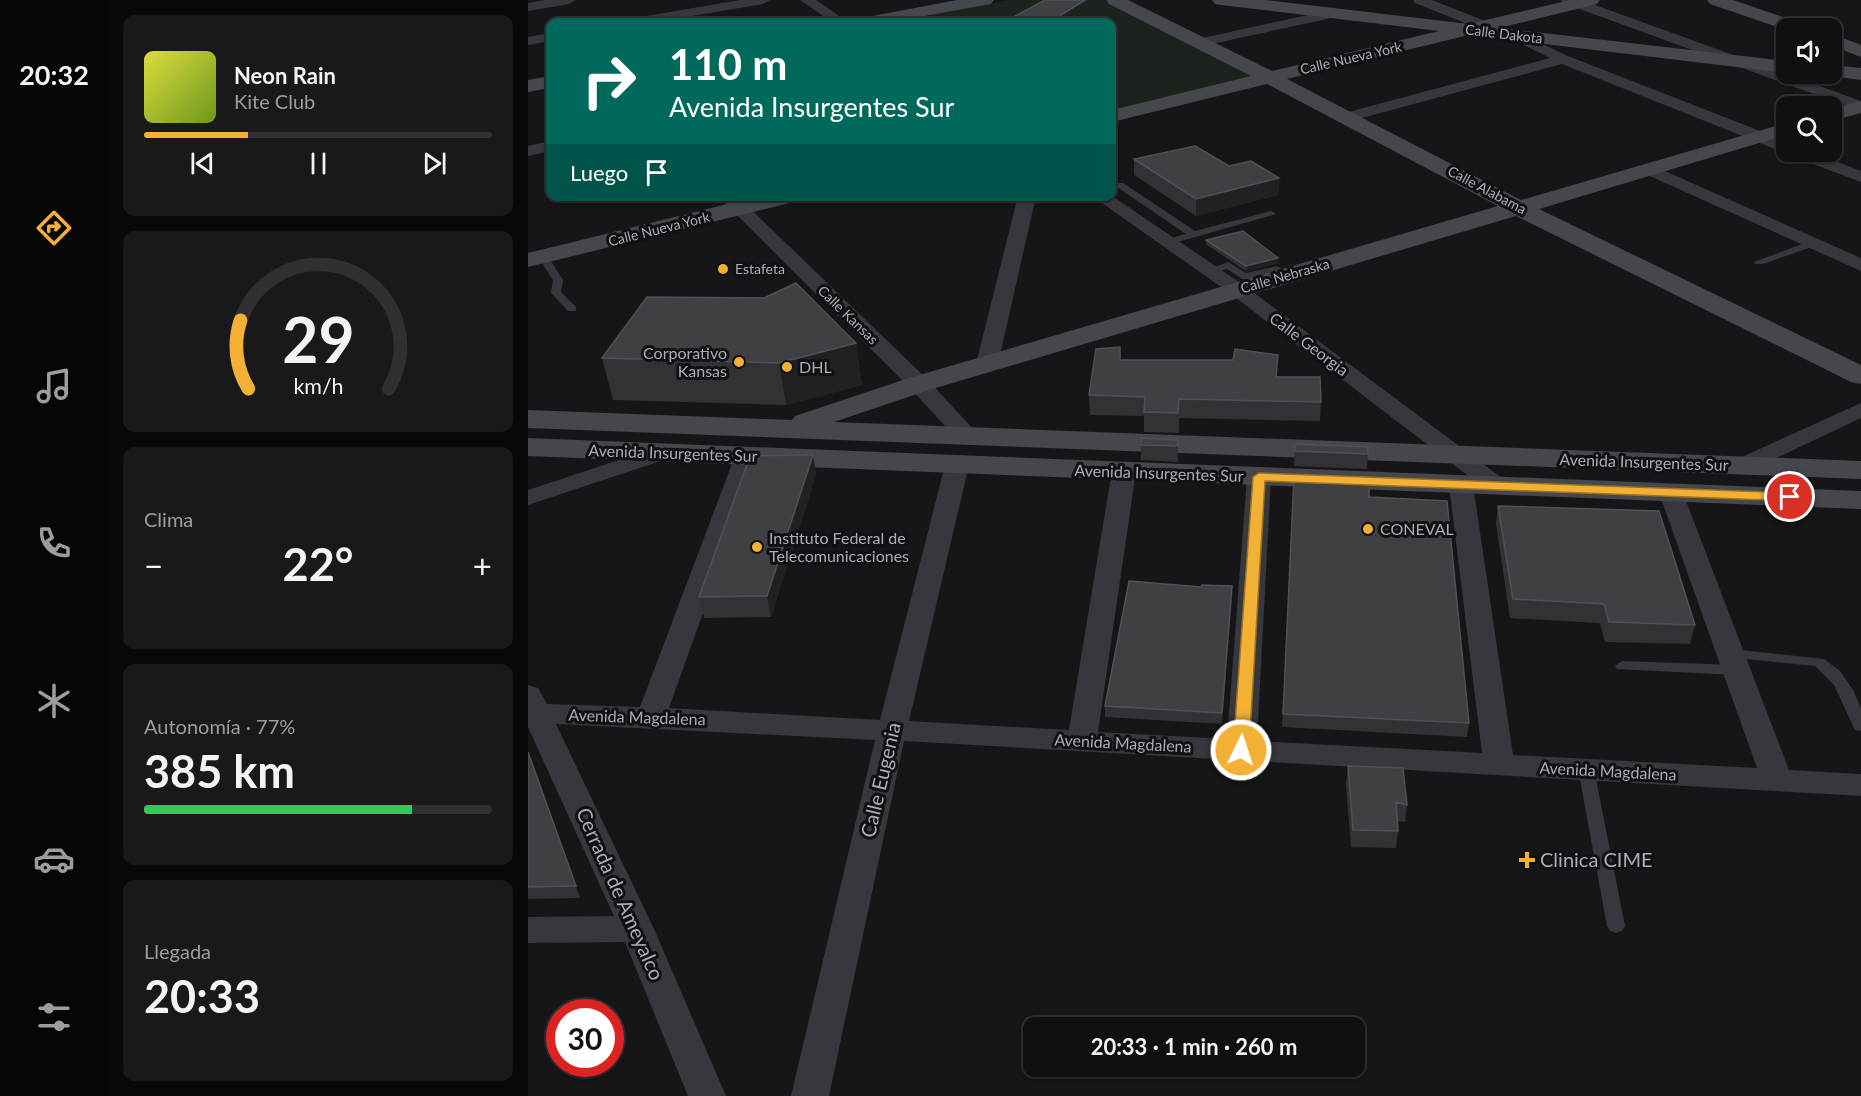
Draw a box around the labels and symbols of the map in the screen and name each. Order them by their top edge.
street label: Calle Dakota [1464,20,1544,47]
street label: Calle Nueva York [1298,37,1404,77]
street label: Calle Alabama [1445,162,1529,217]
street label: Calle Nueva York [606,207,712,249]
street label: Calle Nebraska [1238,255,1331,296]
place label: Estafeta [735,260,785,277]
marker: Estafeta [716,262,730,276]
street label: Calle Kansas [815,282,882,347]
street label: Calle Georgia [1266,308,1352,379]
place label: Corporativo Kansas [643,343,727,380]
marker: Corporativo Kansas [732,355,746,369]
place label: DHL [799,357,832,376]
marker: DHL [780,360,794,374]
street label: Avenida Insurgentes Sur [588,440,758,465]
street label: Avenida Insurgentes Sur [1559,449,1729,474]
street label: Avenida Insurgentes Sur [1074,460,1244,485]
pin [1764,471,1815,522]
place label: CONEVAL [1380,519,1454,538]
marker: CONEVAL [1361,522,1375,536]
place label: Instituto Federal de Telecomunicaciones [769,528,909,565]
marker: Instituto Federal de Telecomunicaciones [750,540,764,554]
street label: Avenida Magdalena [568,705,706,728]
position arrow [1209,718,1273,782]
street label: Calle Eugenia [855,720,905,840]
street label: Avenida Magdalena [1054,729,1192,756]
street label: Avenida Magdalena [1539,757,1677,784]
street label: Cerrada de Ameyalco [572,804,670,984]
place label: Clinica CIME [1540,847,1653,871]
marker: Clinica CIME [1518,851,1536,869]
speed limit sign: 30 [546,999,624,1077]

